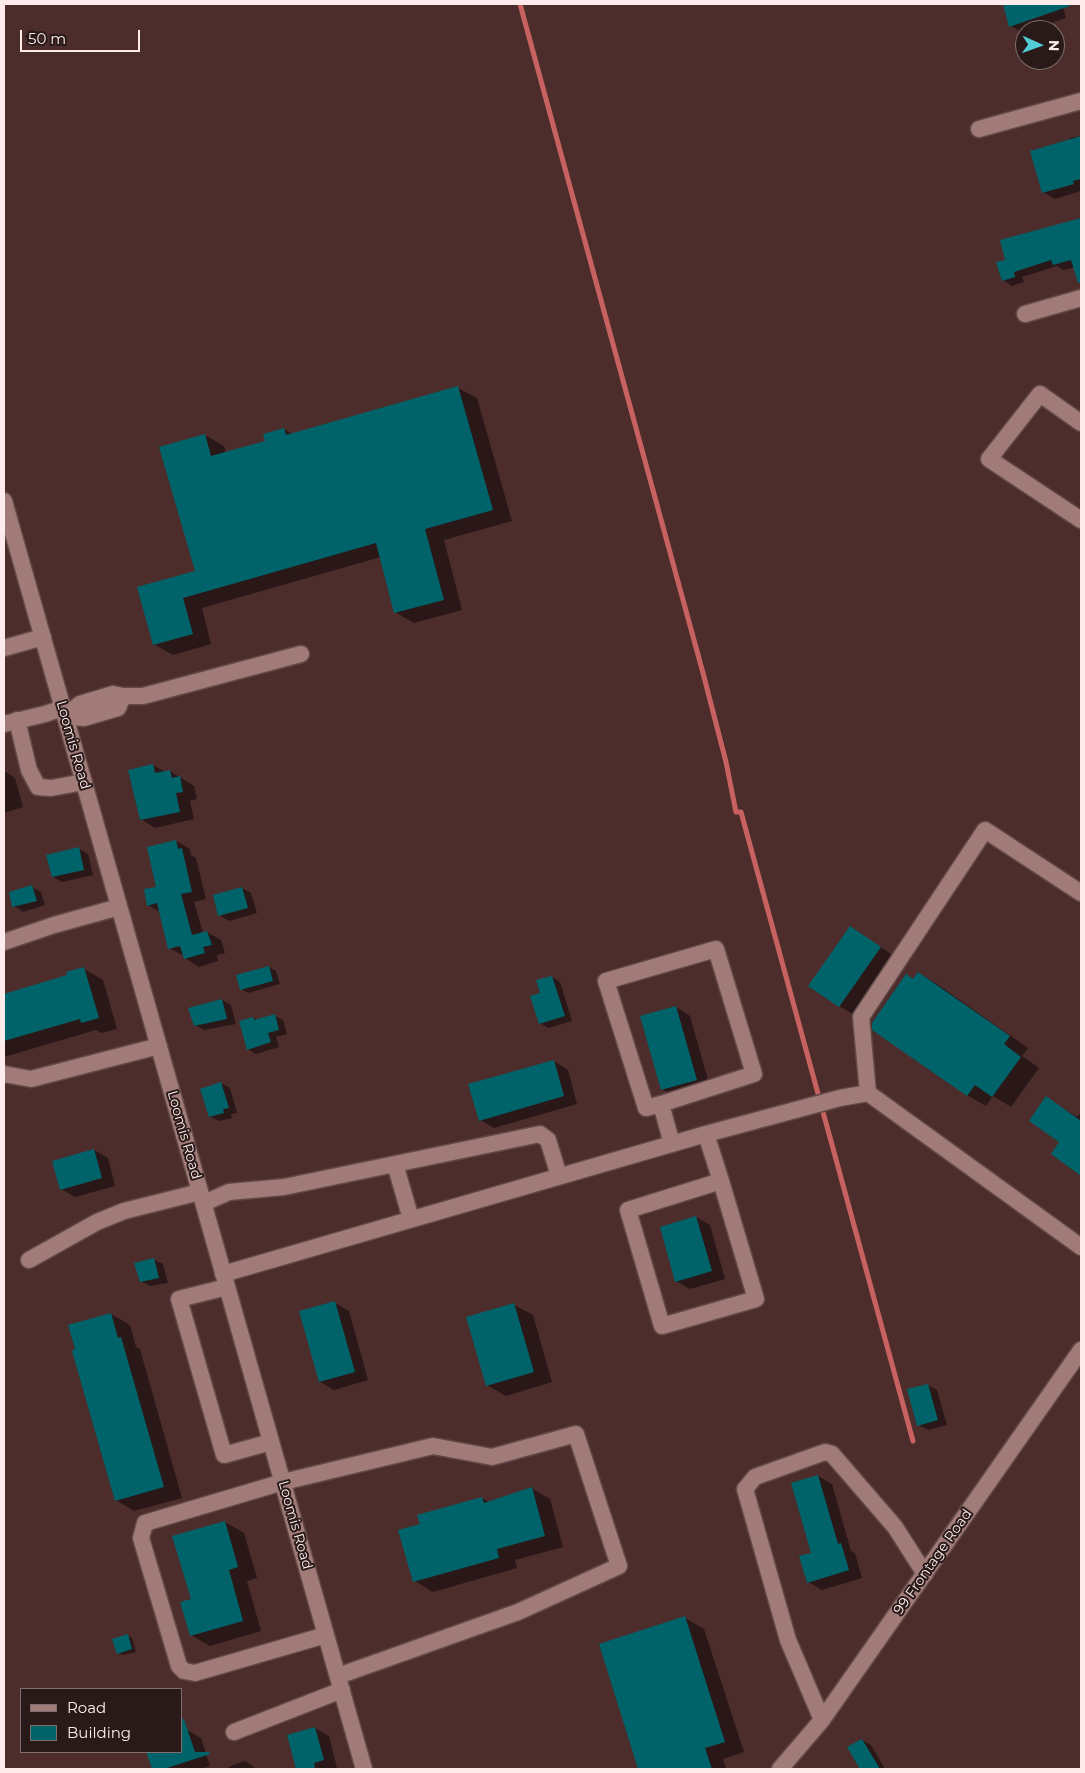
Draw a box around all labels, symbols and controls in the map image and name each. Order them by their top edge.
scale bar [22,20,142,52]
north arrow [1015,20,1065,70]
text: 50 m [28,29,66,48]
text: N [1045,40,1063,51]
street label: Loomis Road [52,699,94,791]
street label: Loomis Road [163,1089,205,1181]
street label: Loomis Road [274,1479,316,1571]
street label: 99 Frontage Road [890,1506,976,1618]
legend [20,1688,182,1753]
text: Road [67,1698,106,1717]
text: Building [67,1723,131,1742]

